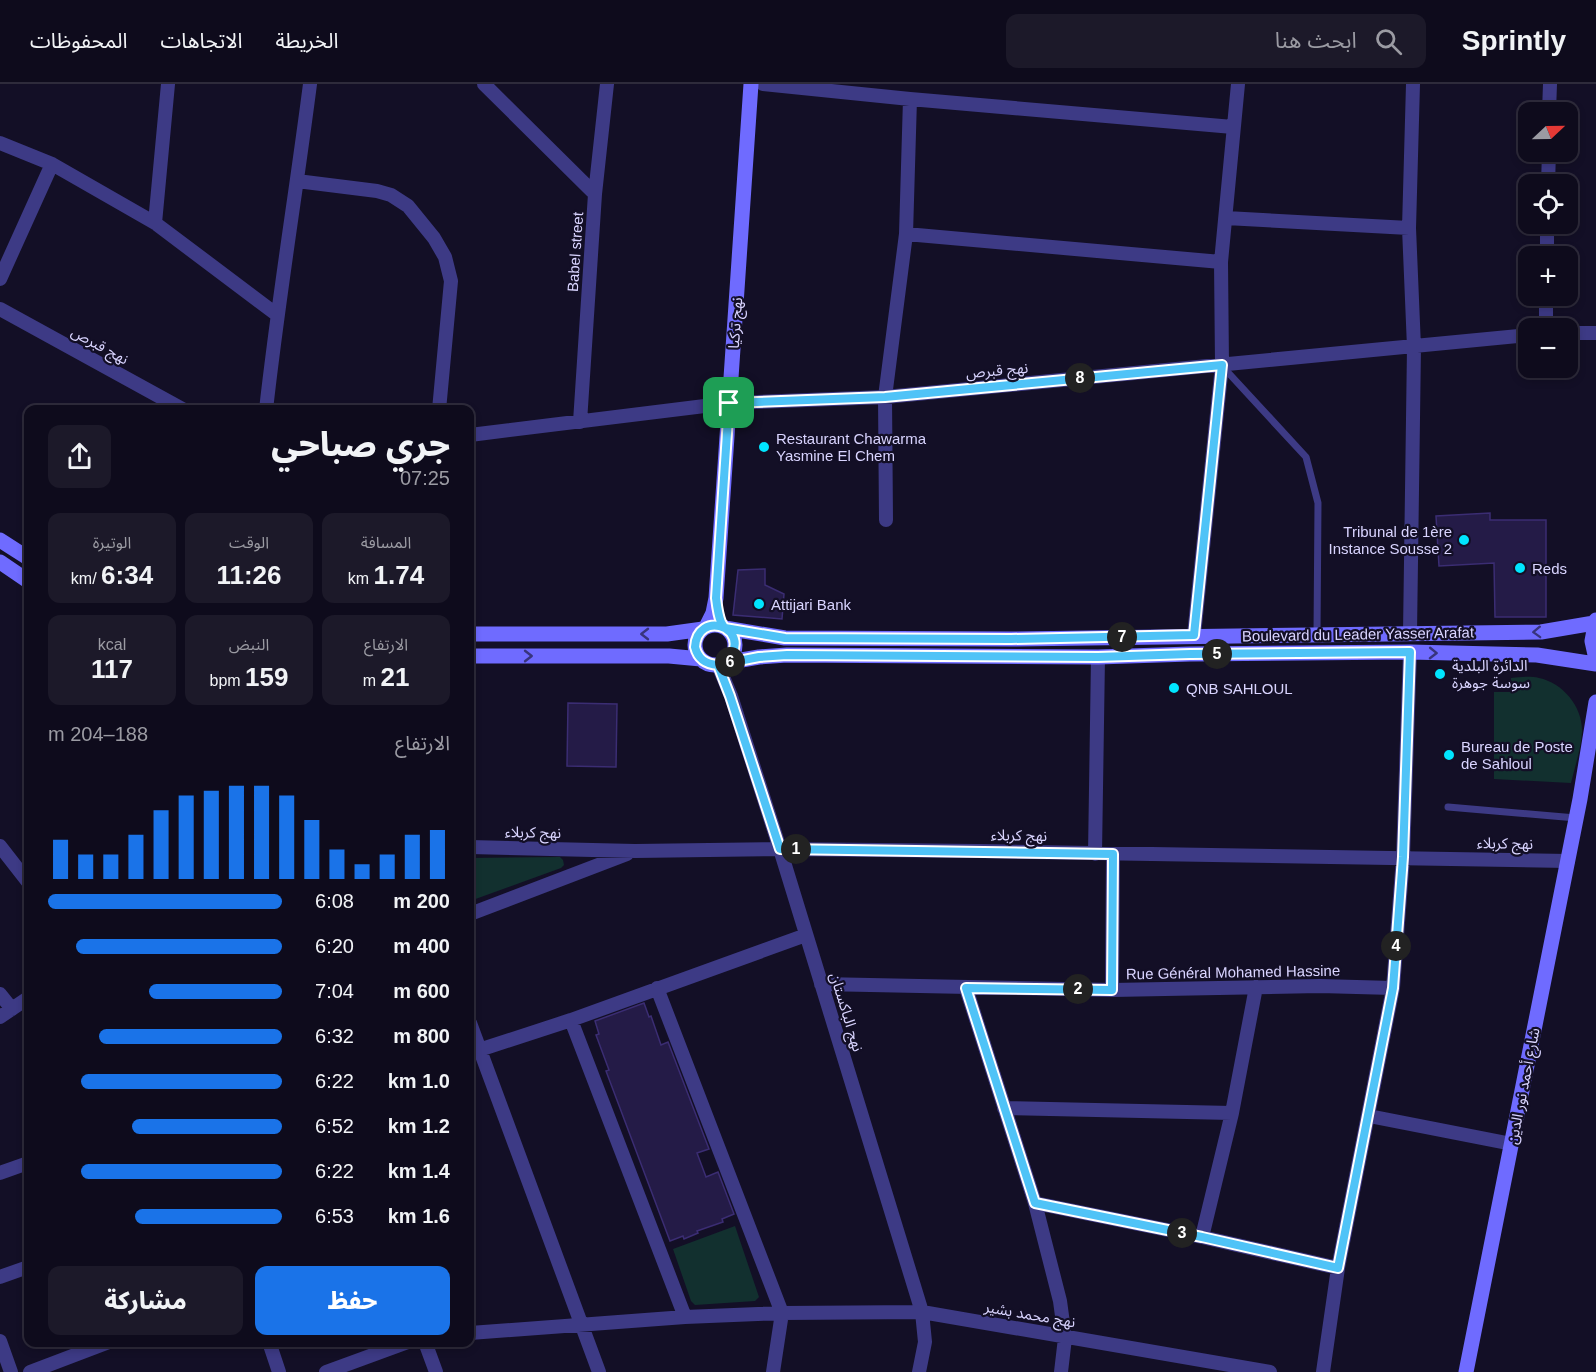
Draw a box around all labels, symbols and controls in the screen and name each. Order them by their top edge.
search box [1006,14,1426,68]
icon: search [1372,25,1405,58]
text: Sprintly [1462,25,1566,56]
text: ابحث هنا [1275,28,1357,53]
text: المحفوظات [30,29,127,52]
text: الاتجاهات [160,29,242,52]
text: الخريطة [275,29,338,52]
north arrow [1518,102,1578,162]
map controls [1518,102,1578,378]
button: locate [1518,174,1578,234]
street label: Babel street [564,211,586,293]
button: + [1518,246,1578,306]
street label: نهج تركيا [725,297,749,350]
button: − [1518,318,1578,378]
street label: نهج قبرص [67,322,131,371]
street label: نهج قبرص [965,359,1029,385]
pin: 8 [1065,363,1095,393]
text: 8 [1076,369,1084,386]
pin [703,377,754,428]
icon: arrive [712,386,745,419]
button: share [48,425,111,488]
text: جري صباحي [271,426,450,463]
place label: Restaurant Chawarma Yasmine El Chem [776,430,927,464]
marker: Restaurant Chawarma Yasmine El Chem [757,440,771,454]
text: 07:25 [400,467,450,489]
place label: Tribunal de 1ère Instance Sousse 2 [1329,523,1452,557]
marker: Tribunal de 1ère Instance Sousse 2 [1457,533,1471,547]
text: الوتيرة [93,534,131,551]
text: الوقت [229,534,269,551]
text: المسافة [361,534,411,551]
text: 6:34 [101,560,153,590]
text: 11:26 [216,560,282,590]
text: 1.74 [374,560,424,590]
place label: Reds [1532,560,1567,577]
marker: Reds [1513,561,1527,575]
text: /km [71,570,101,587]
text: km [348,570,374,587]
place label: Attijari Bank [771,596,852,613]
marker: Attijari Bank [752,597,766,611]
pin: 7 [1107,622,1137,652]
street label: Boulevard du Leader Yasser Arafat [1242,623,1475,645]
one-way arrow [1532,626,1541,638]
one-way arrow [640,628,649,640]
text: 7 [1118,628,1126,645]
text: kcal [98,636,126,653]
text: النبض [229,636,269,653]
text: الارتفاع [364,636,408,653]
pin: 5 [1202,639,1232,669]
text: 5 [1213,645,1221,662]
pin: 6 [715,647,745,677]
one-way arrow [1428,647,1437,659]
one-way arrow [523,650,532,662]
text: 6 [726,653,734,670]
text: 117 [91,654,133,684]
place label: الدائرة البلدية سوسة جوهرة [1452,657,1530,692]
text: 159 [245,662,288,692]
text: 21 [380,662,409,692]
marker: الدائرة البلدية سوسة جوهرة [1433,667,1447,681]
text: bpm [210,672,245,689]
text: m [363,672,380,689]
place label: QNB SAHLOUL [1186,680,1293,697]
marker: QNB SAHLOUL [1167,681,1181,695]
text: 188–204 m [48,723,148,745]
text: الارتفاع [395,732,450,754]
place label: Bureau de Poste de Sahloul [1461,738,1573,772]
marker: Bureau de Poste de Sahloul [1442,748,1456,762]
street label: نهج كربلاء [505,823,561,845]
street label: نهج كربلاء [991,826,1047,848]
pin: 1 [781,834,811,864]
street label: نهج كربلاء [1477,834,1533,856]
text: 1 [792,840,800,857]
text: 6:08 [315,890,354,912]
text: 200 m [393,890,450,912]
pin: 4 [1381,931,1411,961]
text: 6:20 [315,935,354,957]
text: 400 m [393,935,450,957]
text: 4 [1392,937,1400,954]
street label: Rue Général Mohamed Hassine [1126,962,1340,982]
street label: نهج الباكستان [823,970,867,1055]
pin: 2 [1063,974,1093,1004]
text: 7:04 [315,980,354,1002]
text: 600 m [393,980,450,1002]
text: 2 [1074,980,1082,997]
text: 6:32 [315,1025,354,1047]
text: 800 m [393,1025,450,1047]
street label: شارع أحمد نور الدين [1503,1026,1547,1146]
text: 6:22 [315,1070,354,1092]
text: 1.0 km [388,1070,450,1092]
text: 6:52 [315,1115,354,1137]
text: 1.2 km [388,1115,450,1137]
text: 6:22 [315,1160,354,1182]
text: 1.4 km [388,1160,450,1182]
text: 6:53 [315,1205,354,1227]
text: 1.6 km [388,1205,450,1227]
pin: 3 [1167,1218,1197,1248]
text: 3 [1178,1224,1186,1241]
button: مشاركة [48,1266,243,1335]
button: حفظ [255,1266,450,1335]
street label: نهج محمد بشير [981,1297,1077,1334]

